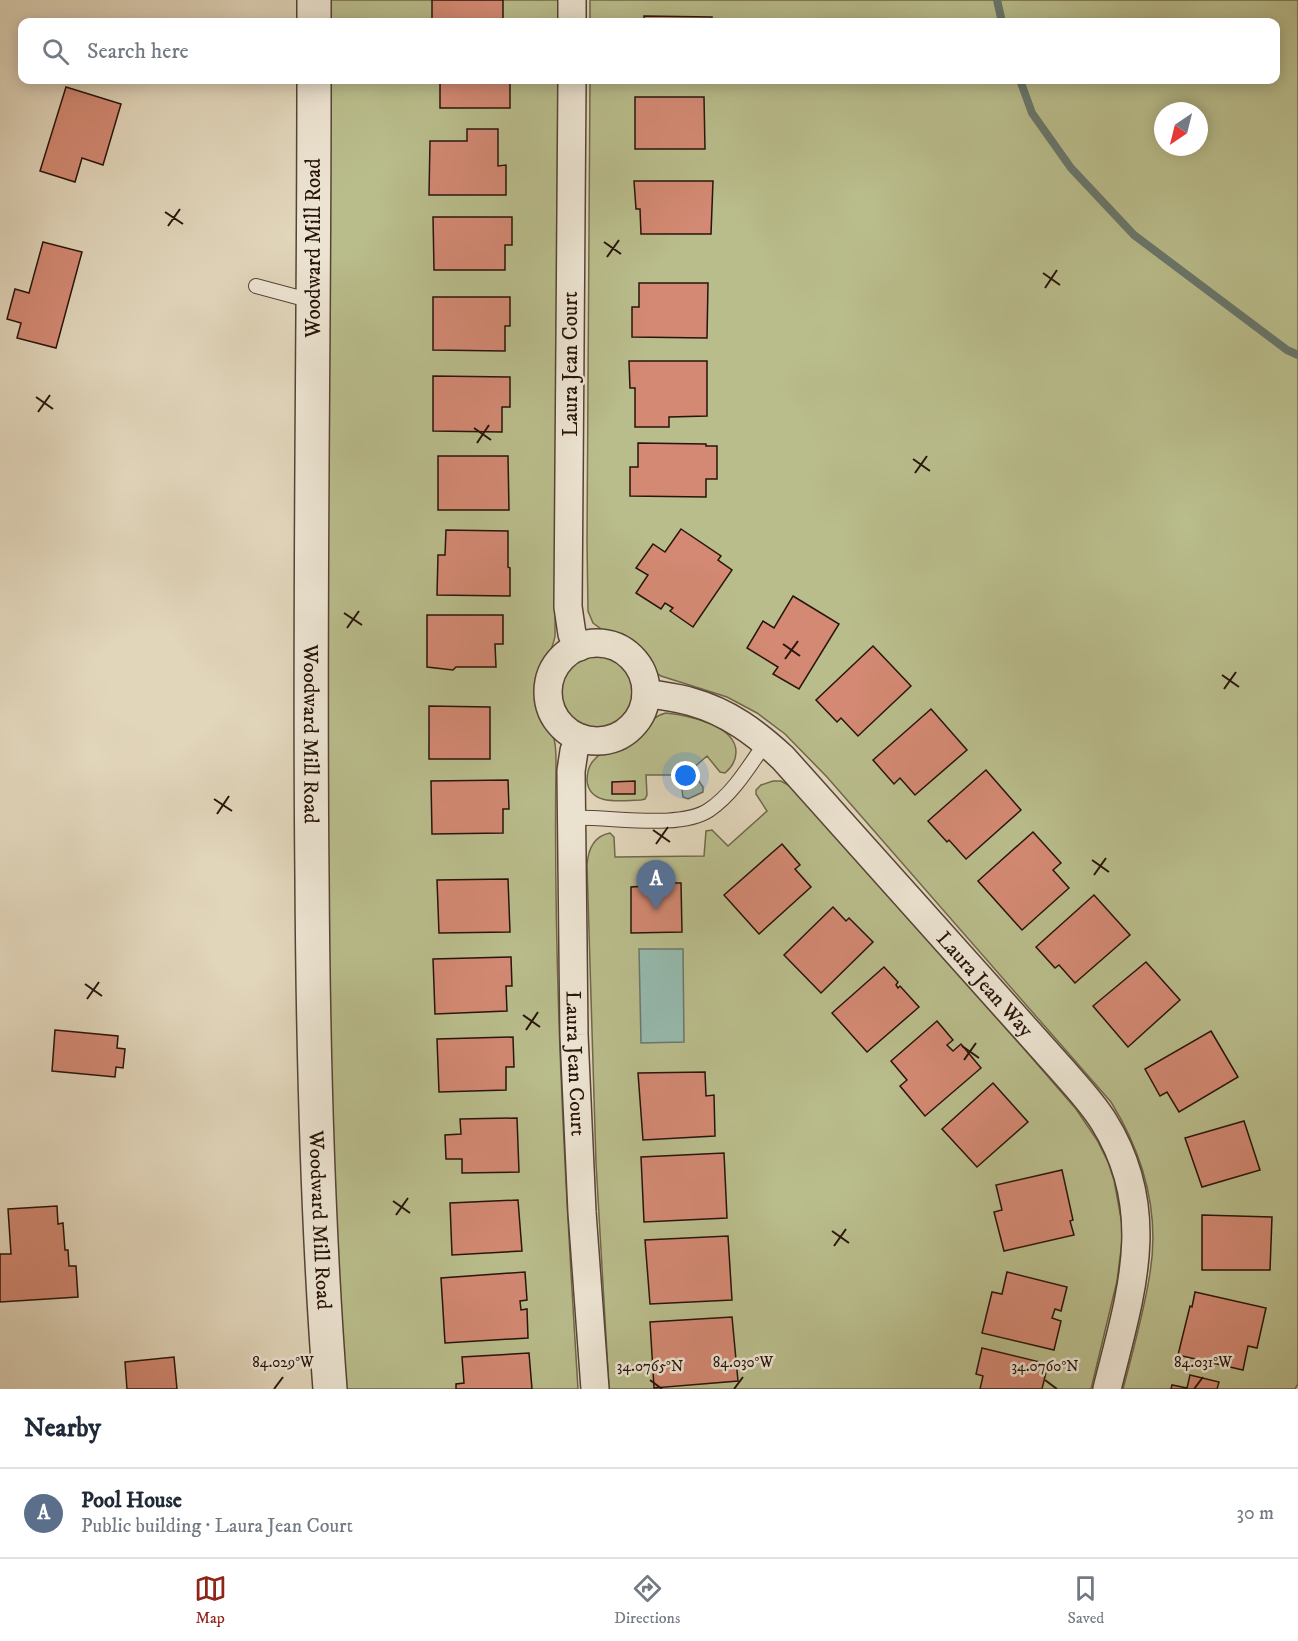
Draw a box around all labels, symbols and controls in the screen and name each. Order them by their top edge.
search box [18,18,1280,84]
icon: search [39,35,72,68]
text: Search here [87,38,189,65]
north arrow [1154,102,1208,156]
street label: Woodward Mill Road [301,158,327,339]
street label: Laura Jean Court [558,291,584,437]
street label: Woodward Mill Road [297,643,324,824]
your location [671,761,700,790]
pin: A [636,860,676,910]
street label: Laura Jean Way [930,926,1039,1044]
street label: Laura Jean Court [559,991,591,1137]
street label: Woodward Mill Road [302,1129,337,1311]
text: 84.029°W [252,1353,314,1372]
text: 84.030°W [713,1353,773,1372]
text: 84.031°W [1174,1353,1232,1372]
text: 34.0765°N [617,1357,683,1376]
text: 34.0760°N [1011,1357,1079,1376]
text: Nearby [24,1412,101,1445]
text: Pool House [81,1487,182,1514]
text: A [37,1501,50,1526]
text: 30 m [1236,1501,1274,1526]
text: Public building · Laura Jean Court [81,1514,353,1539]
tab: Map [194,1572,227,1628]
tab: Directions [614,1572,680,1628]
tab: Saved [1068,1572,1104,1628]

